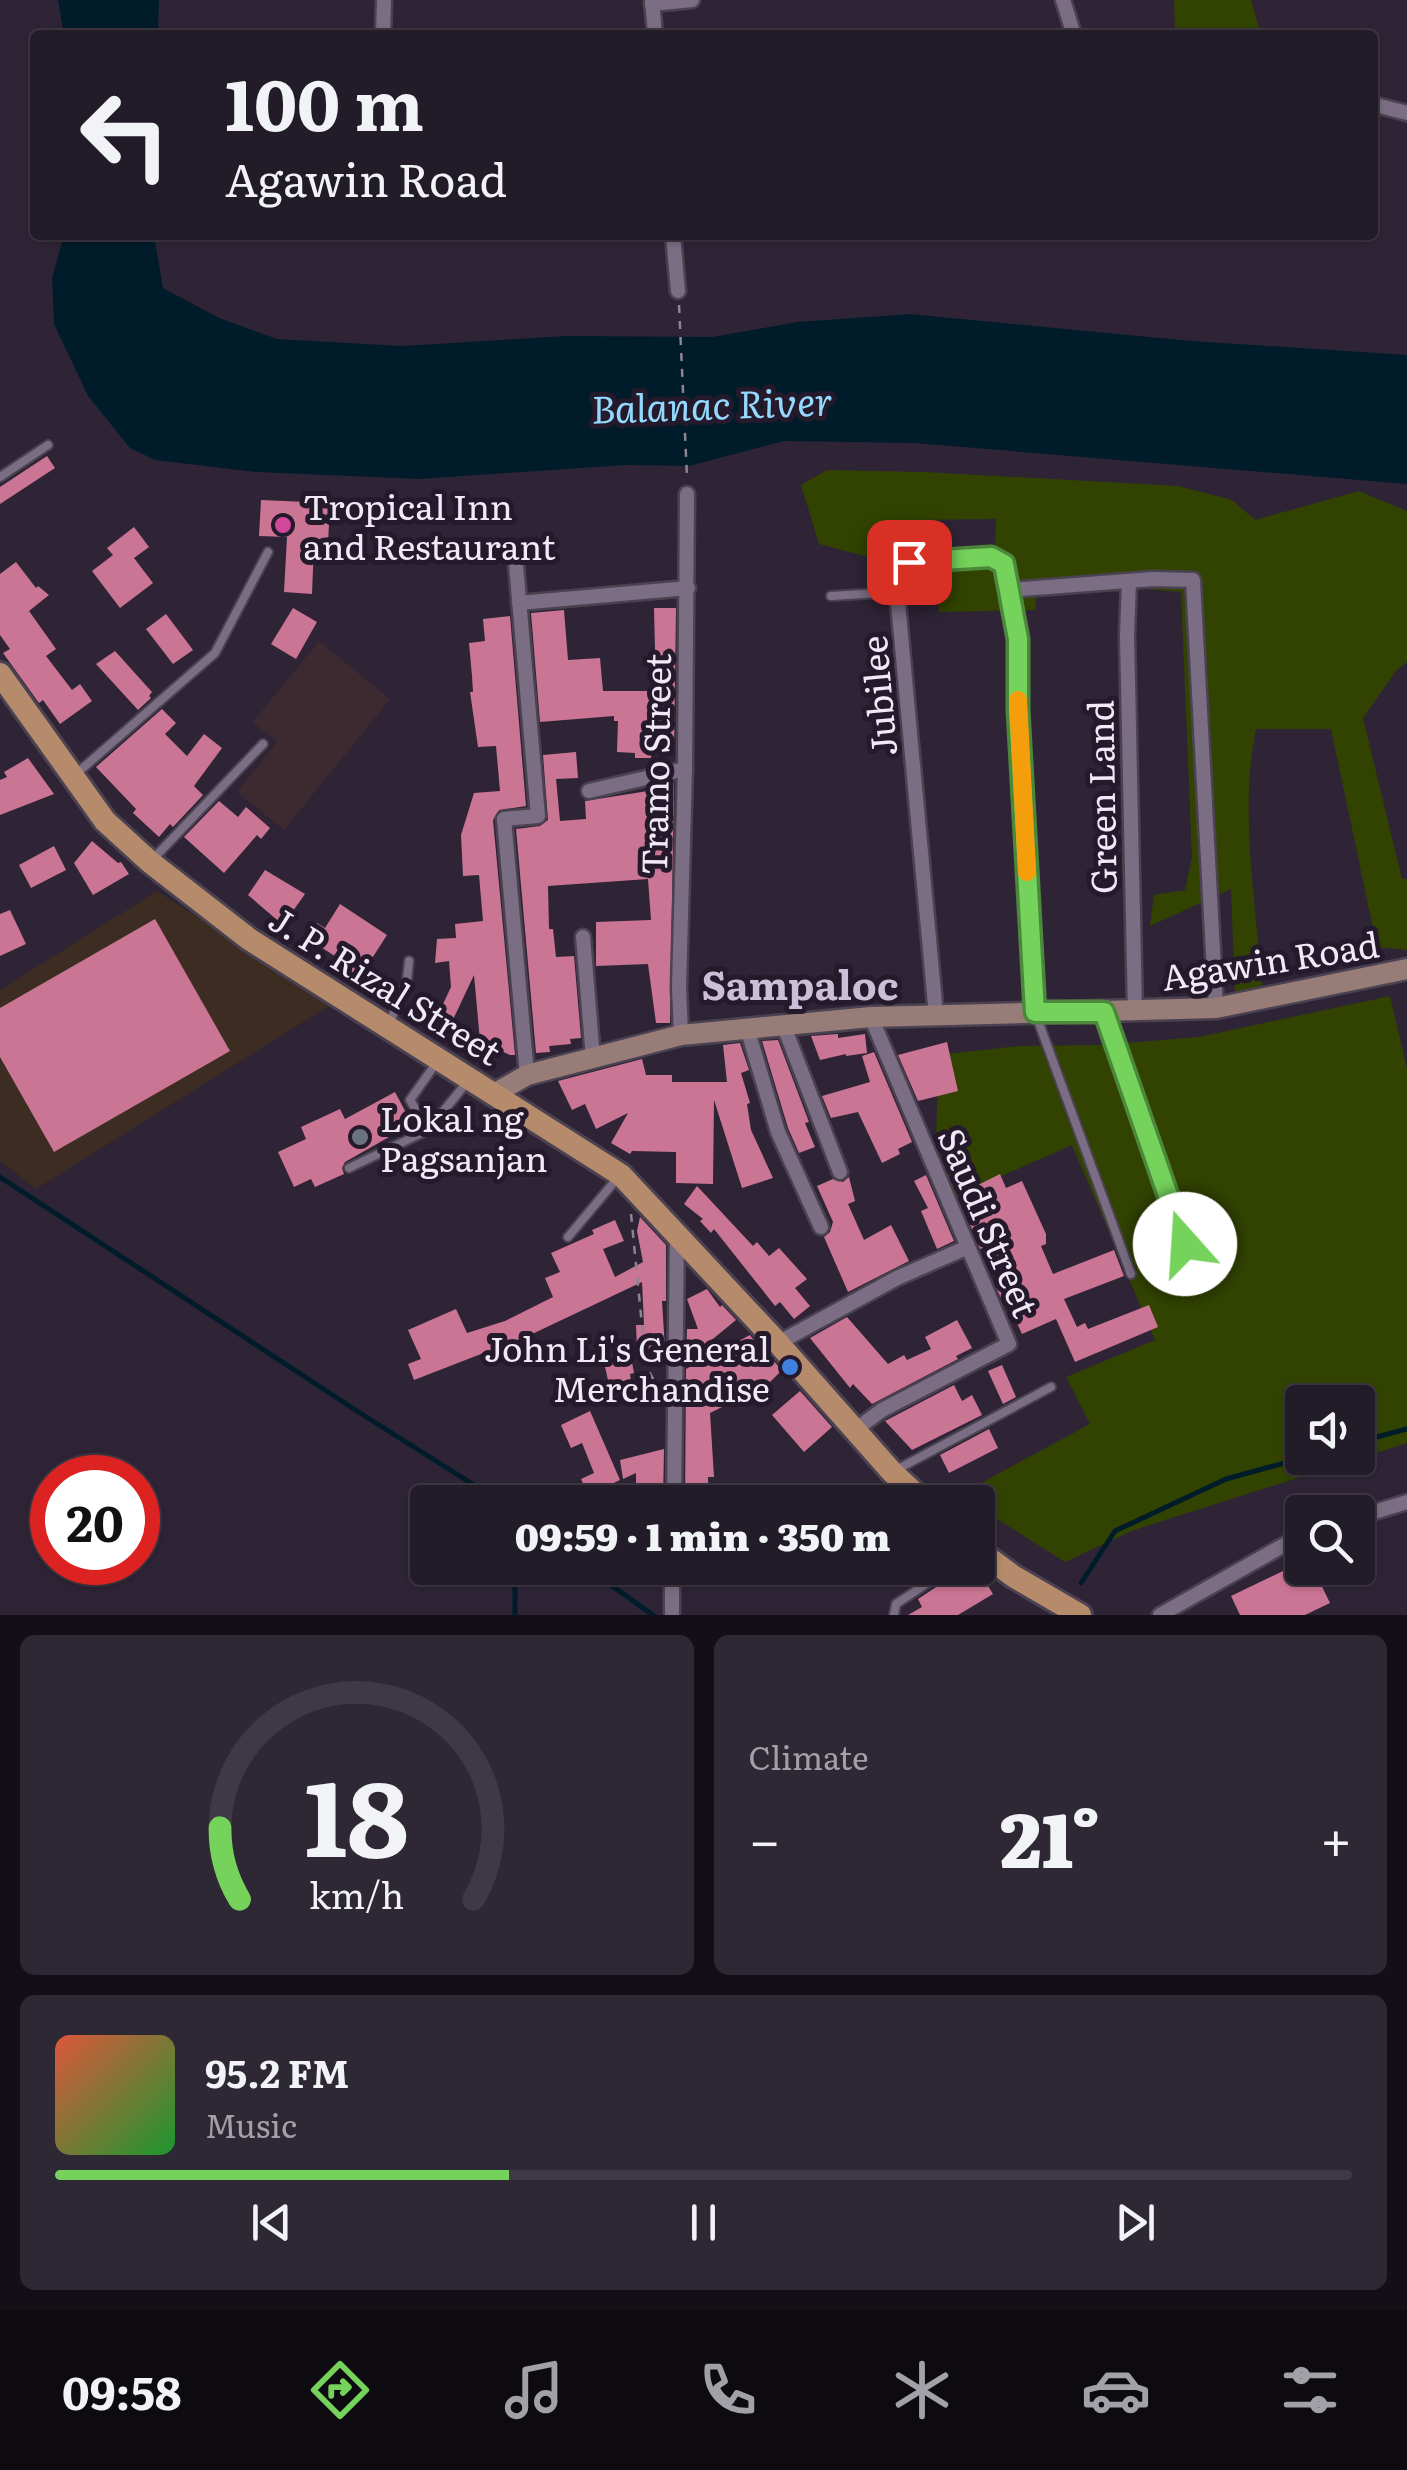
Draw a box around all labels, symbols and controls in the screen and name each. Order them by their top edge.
text: 100 m [225,49,424,153]
icon: left [60,70,190,200]
text: Agawin Road [225,144,507,211]
water label: Balanac River [590,370,834,436]
place label: Tropical Inn and Restaurant [303,479,556,571]
marker: Tropical Inn and Restaurant [272,514,294,536]
pin [867,520,952,605]
icon: arrive [882,535,937,590]
street label: Jubilee [846,634,908,758]
street label: Tramo Street [626,653,682,875]
street label: Green Land [1072,700,1128,894]
street label: J. P. Rizal Street [260,892,512,1076]
street label: Agawin Road [1158,916,1382,1002]
district label: Sampaloc [701,953,899,1012]
place label: Lokal ng Pagsanjan [380,1091,548,1183]
street label: Saudi Street [927,1119,1053,1325]
marker: Lokal ng Pagsanjan [349,1126,371,1148]
position arrow [1133,1192,1237,1296]
place label: John Li's General Merchandise [484,1321,770,1413]
marker: John Li's General Merchandise [779,1356,801,1378]
map controls [1285,1385,1375,1585]
button: sound [1285,1385,1375,1475]
speed limit sign: 20 [30,1455,160,1585]
button: search [1285,1495,1375,1585]
text: 09:59 · 1 min · 350 m [515,1506,890,1563]
text: Climate [749,1732,869,1780]
text: 18 [305,1735,409,1889]
text: 21° [1000,1780,1100,1891]
text: − [749,1796,781,1878]
text: + [1320,1796,1352,1878]
text: km/h [309,1867,404,1920]
text: 95.2 FM [205,2043,349,2100]
text: Music [205,2100,297,2148]
icon: previous [244,2195,299,2250]
icon: pause [676,2195,731,2250]
icon: next [1108,2195,1163,2250]
icon: directions [305,2355,375,2425]
icon: music [499,2355,569,2425]
icon: phone [693,2355,763,2425]
icon: climate [887,2355,957,2425]
icon: car [1081,2355,1151,2425]
icon: filters [1275,2355,1345,2425]
text: 09:58 [62,2357,181,2424]

